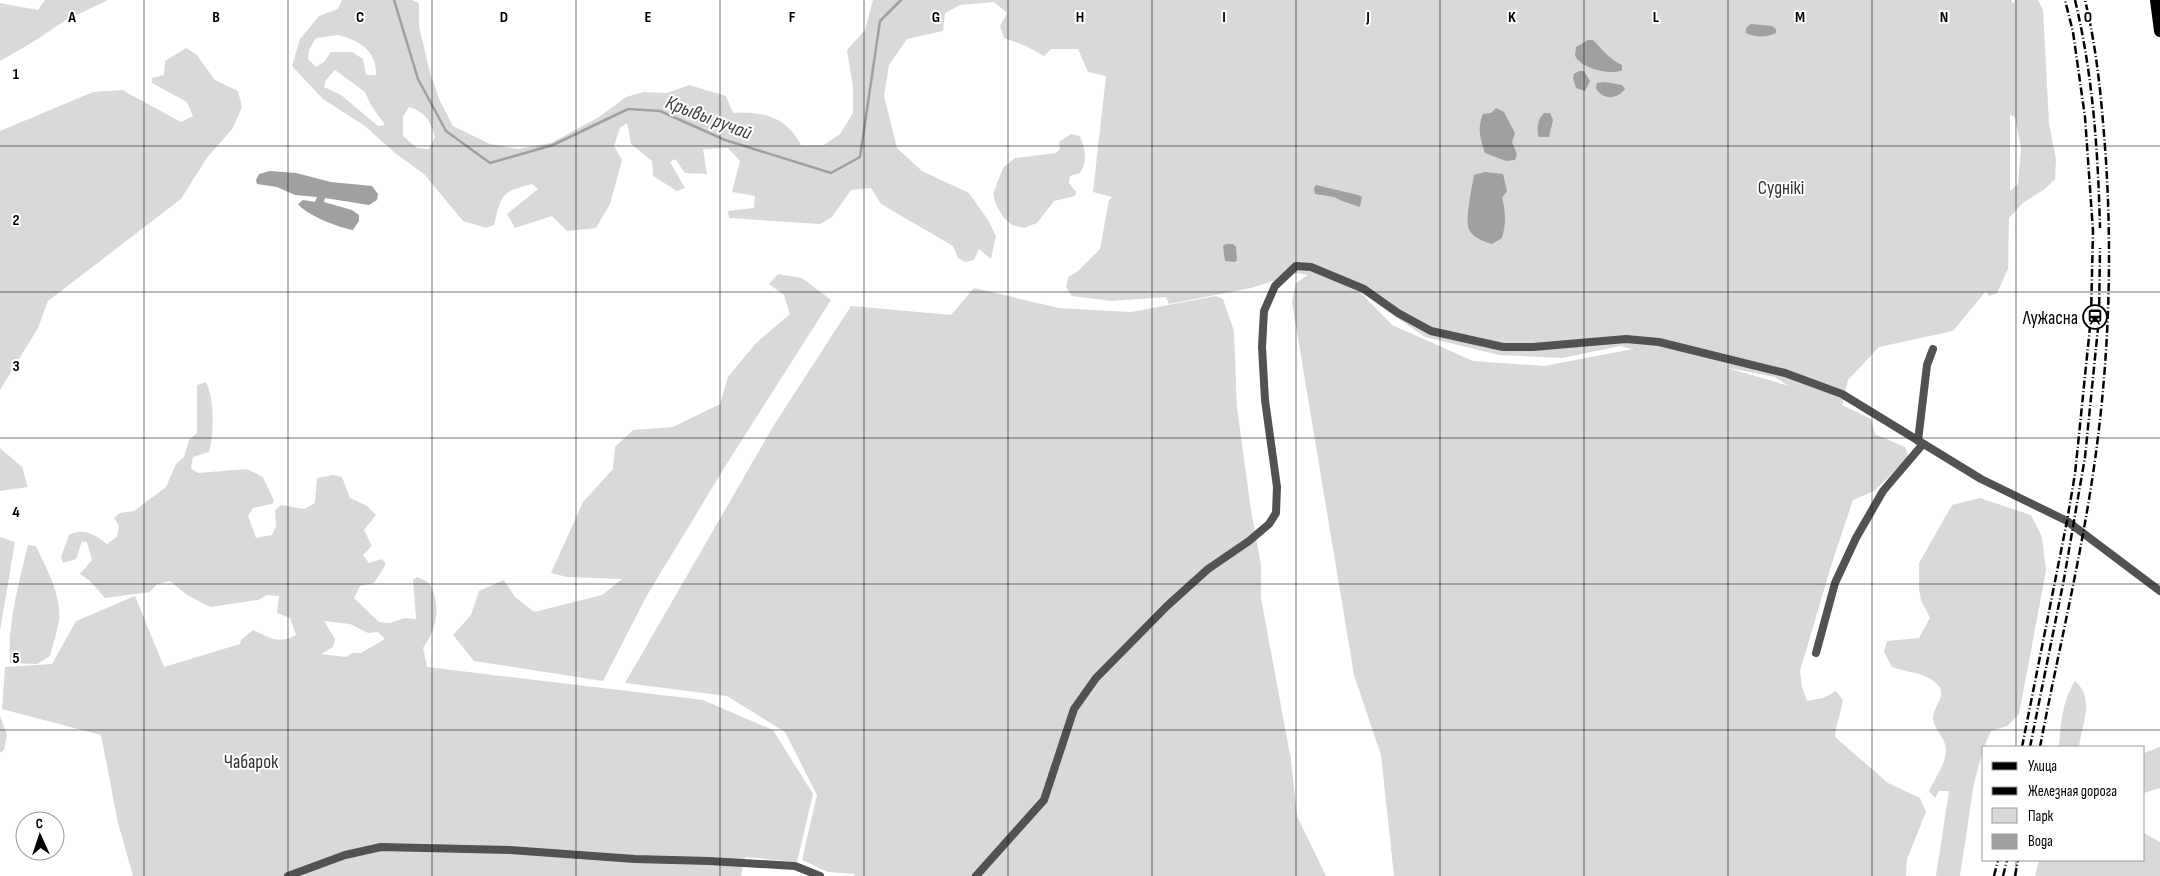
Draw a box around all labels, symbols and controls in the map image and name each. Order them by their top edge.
text: A [67,8,76,27]
text: B [212,8,220,27]
text: C [356,8,364,27]
text: D [500,8,508,27]
text: E [645,8,652,27]
text: F [789,8,796,27]
text: G [932,8,940,27]
text: H [1076,8,1084,27]
text: I [1222,8,1226,27]
text: J [1365,8,1370,27]
text: K [1508,8,1516,27]
text: L [1653,8,1660,27]
text: M [1795,8,1805,27]
text: N [1940,8,1948,27]
text: O [2084,8,2092,27]
text: 1 [13,65,20,84]
water label: Крывы ручай [662,91,756,146]
park label: Суднікі [1758,177,1804,200]
text: 2 [12,211,20,230]
station icon: Лужасна [2082,304,2108,330]
place label: Лужасна [2022,307,2078,330]
text: 3 [12,357,20,376]
text: 4 [12,503,20,522]
text: 5 [12,649,20,668]
legend [1982,746,2145,861]
park label: Чабарок [224,751,279,774]
text: Улица [2028,757,2057,776]
text: Железная дорога [2028,782,2117,801]
text: Парк [2028,807,2054,826]
north arrow [15,811,65,861]
text: С [35,815,43,832]
text: Вода [2028,832,2053,851]

